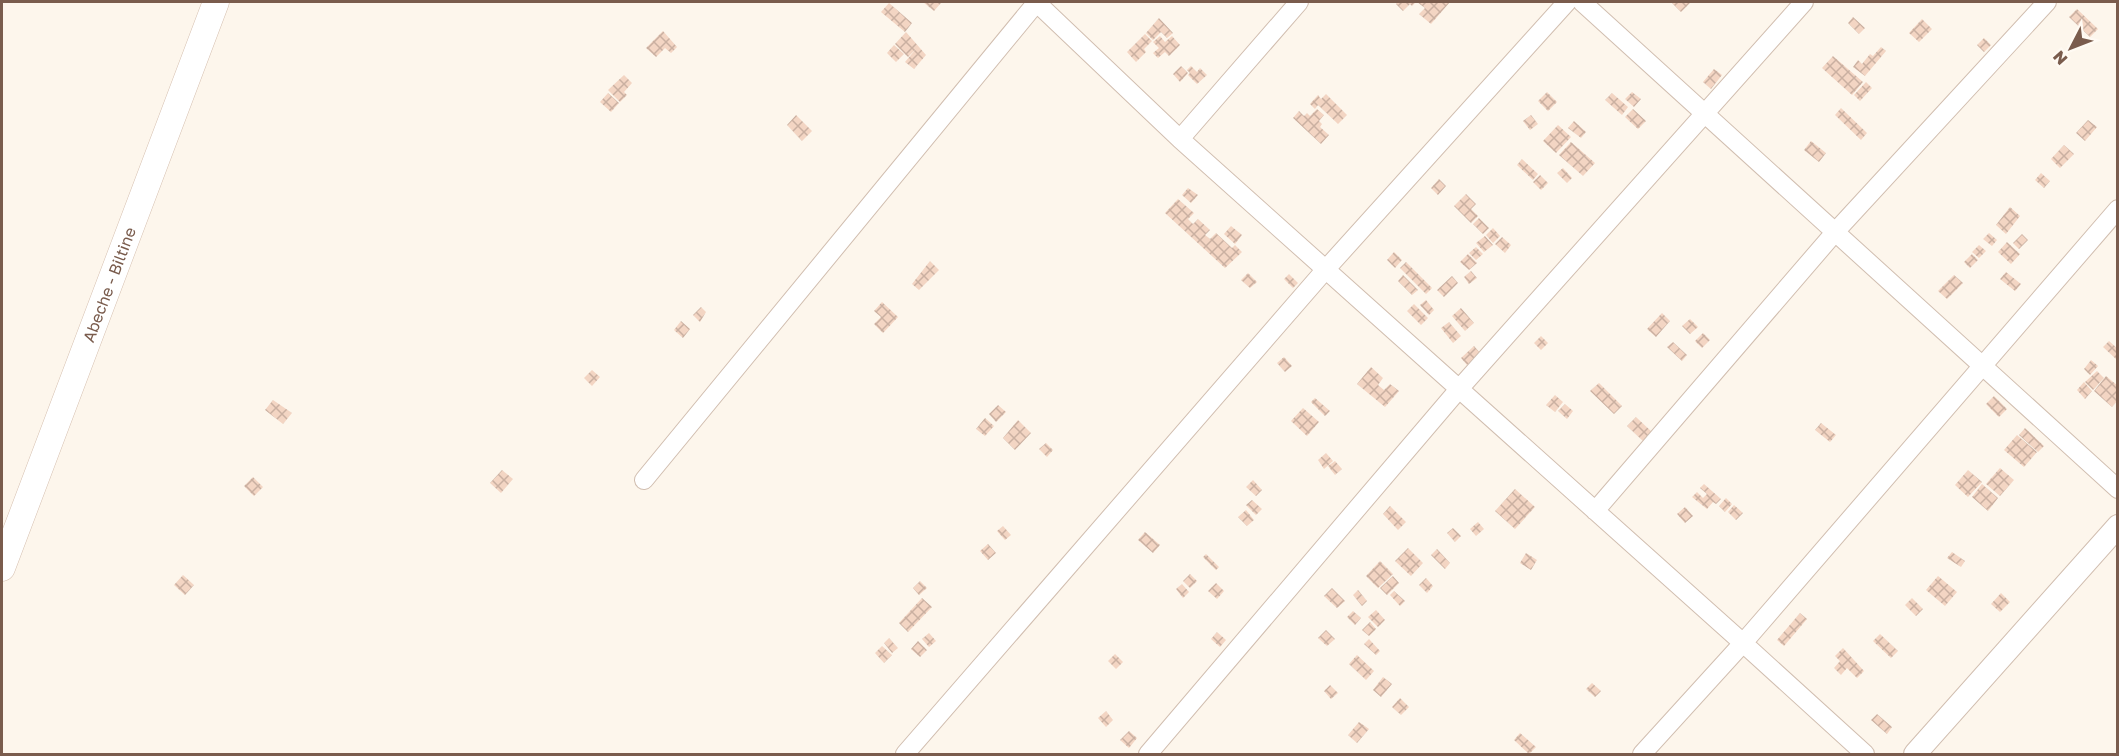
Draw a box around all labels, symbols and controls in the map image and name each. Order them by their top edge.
north arrow [2041,18,2101,78]
text: N [2048,47,2071,69]
street label: Abeche - Biltine [78,224,140,345]

